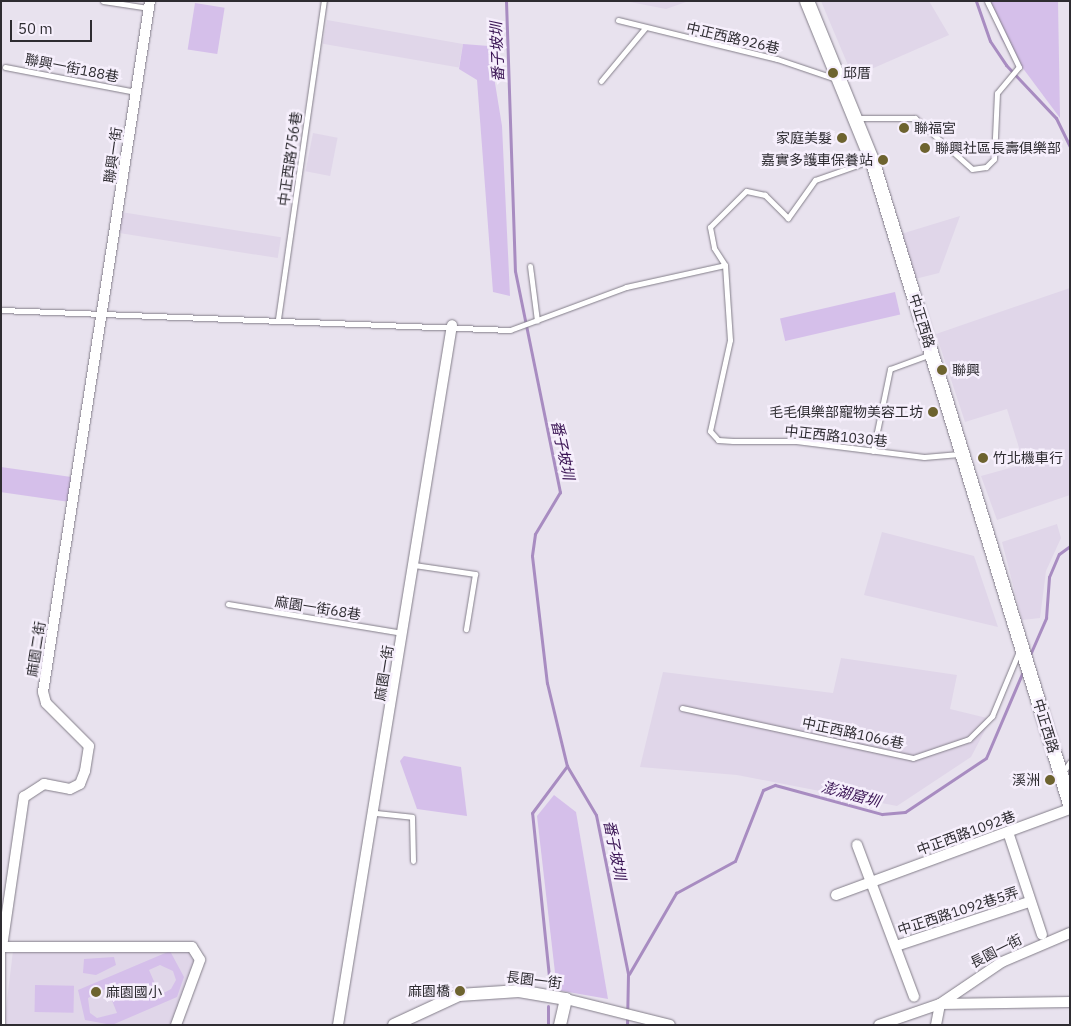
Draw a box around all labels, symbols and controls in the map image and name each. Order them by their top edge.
scale bar [12,10,95,42]
text: 50 m [18,19,53,38]
street label: 中正西路926巷 [685,19,781,57]
water label: 番子坡圳 [487,22,507,82]
street label: 聯興一街188巷 [24,51,120,85]
place label: 邱厝 [843,65,871,81]
marker: 邱厝 [827,67,839,79]
street label: 中正西路756巷 [275,111,305,207]
place label: 聯福宮 [914,120,956,136]
marker: 聯福宮 [898,122,910,134]
street label: 聯興一街 [101,126,125,184]
place label: 家庭美髮 [776,130,832,146]
marker: 家庭美髮 [836,132,848,144]
place label: 聯興社區長壽俱樂部 [935,140,1061,156]
marker: 聯興社區長壽俱樂部 [919,142,931,154]
place label: 嘉實多護車保養站 [761,152,873,168]
marker: 嘉實多護車保養站 [877,154,889,166]
street label: 中正西路 [906,292,938,350]
place label: 聯興 [952,362,980,378]
marker: 聯興 [936,364,948,376]
place label: 毛毛俱樂部寵物美容工坊 [769,404,923,420]
marker: 毛毛俱樂部寵物美容工坊 [927,406,939,418]
water label: 番子坡圳 [548,419,578,481]
street label: 中正西路1030巷 [784,422,888,450]
place label: 竹北機車行 [993,450,1063,466]
marker: 竹北機車行 [977,452,989,464]
street label: 麻園一街68巷 [274,593,362,623]
street label: 麻園二街 [23,620,49,678]
street label: 麻園一街 [371,644,397,702]
street label: 中正西路 [1030,697,1062,755]
street label: 中正西路1066巷 [801,714,905,752]
place label: 溪洲 [1012,772,1040,788]
marker: 溪洲 [1044,774,1056,786]
water label: 澎湖窟圳 [820,778,882,810]
street label: 中正西路1092巷 [914,807,1018,859]
water label: 番子坡圳 [600,819,630,881]
street label: 中正西路1092巷5弄 [895,884,1021,938]
street label: 長園一街 [967,931,1025,971]
street label: 長園一街 [505,968,563,992]
place label: 麻園橋 [408,983,450,999]
place label: 麻園國小 [106,984,162,1000]
marker: 麻園橋 [454,985,466,997]
marker: 麻園國小 [90,986,102,998]

